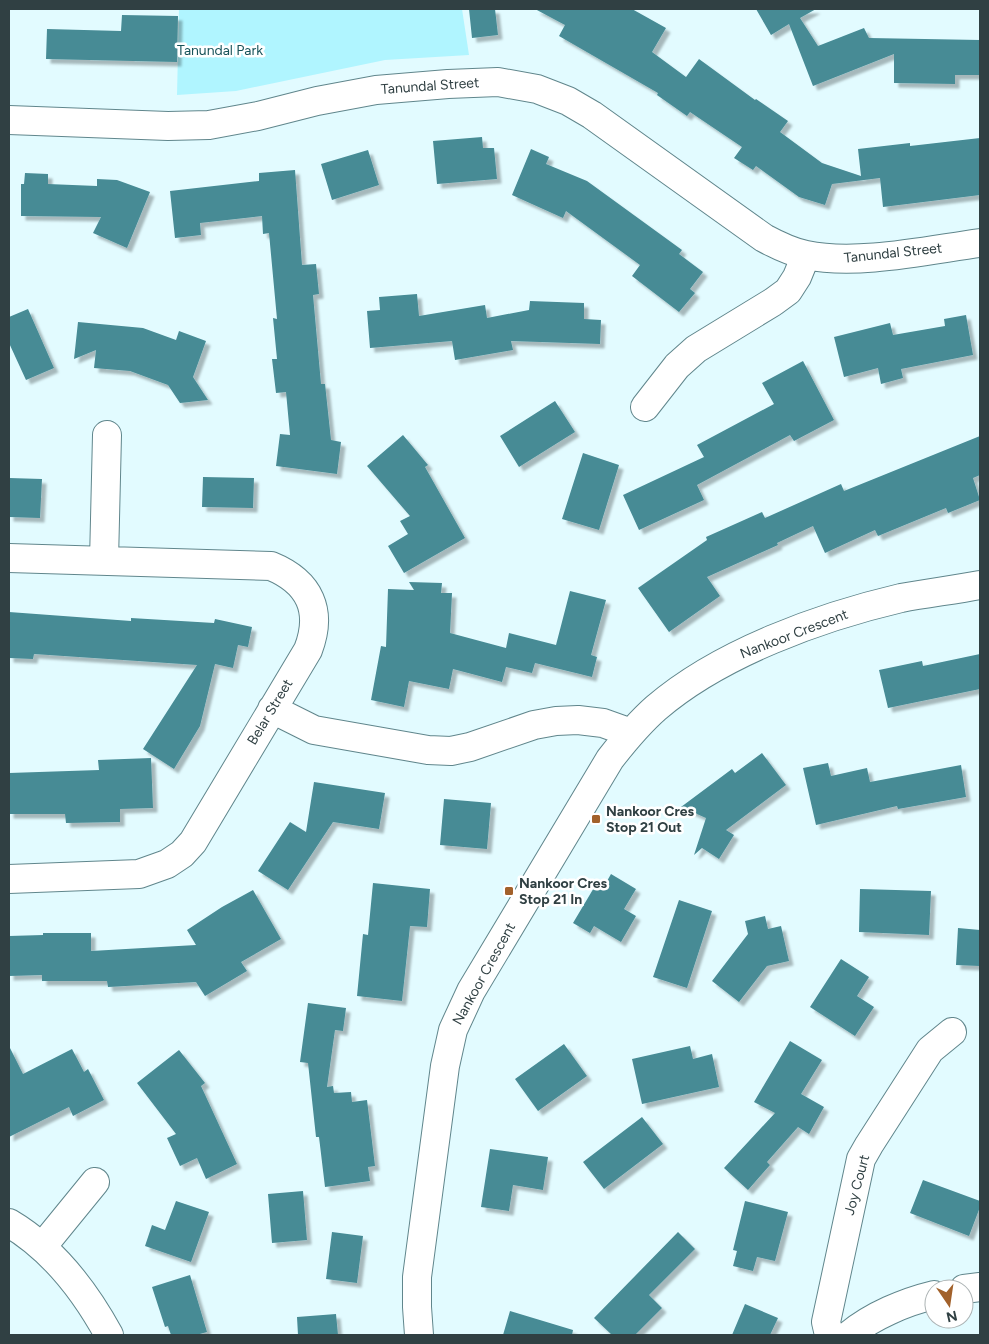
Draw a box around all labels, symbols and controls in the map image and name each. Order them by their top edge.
park label: Tanundal Park [177,42,263,59]
street label: Tanundal Street [380,74,480,98]
street label: Tanundal Street [843,239,943,267]
street label: Nankoor Crescent [738,606,850,662]
street label: Belar Street [244,676,296,748]
place label: Nankoor Cres Stop 21 Out [606,803,695,836]
marker: Nankoor Cres Stop 21 Out [590,813,602,825]
place label: Nankoor Cres Stop 21 In [519,875,608,908]
marker: Nankoor Cres Stop 21 In [503,885,515,897]
street label: Nankoor Crescent [449,920,519,1028]
street label: Joy Court [841,1153,873,1217]
north arrow [924,1279,974,1329]
text: N [945,1307,959,1326]

